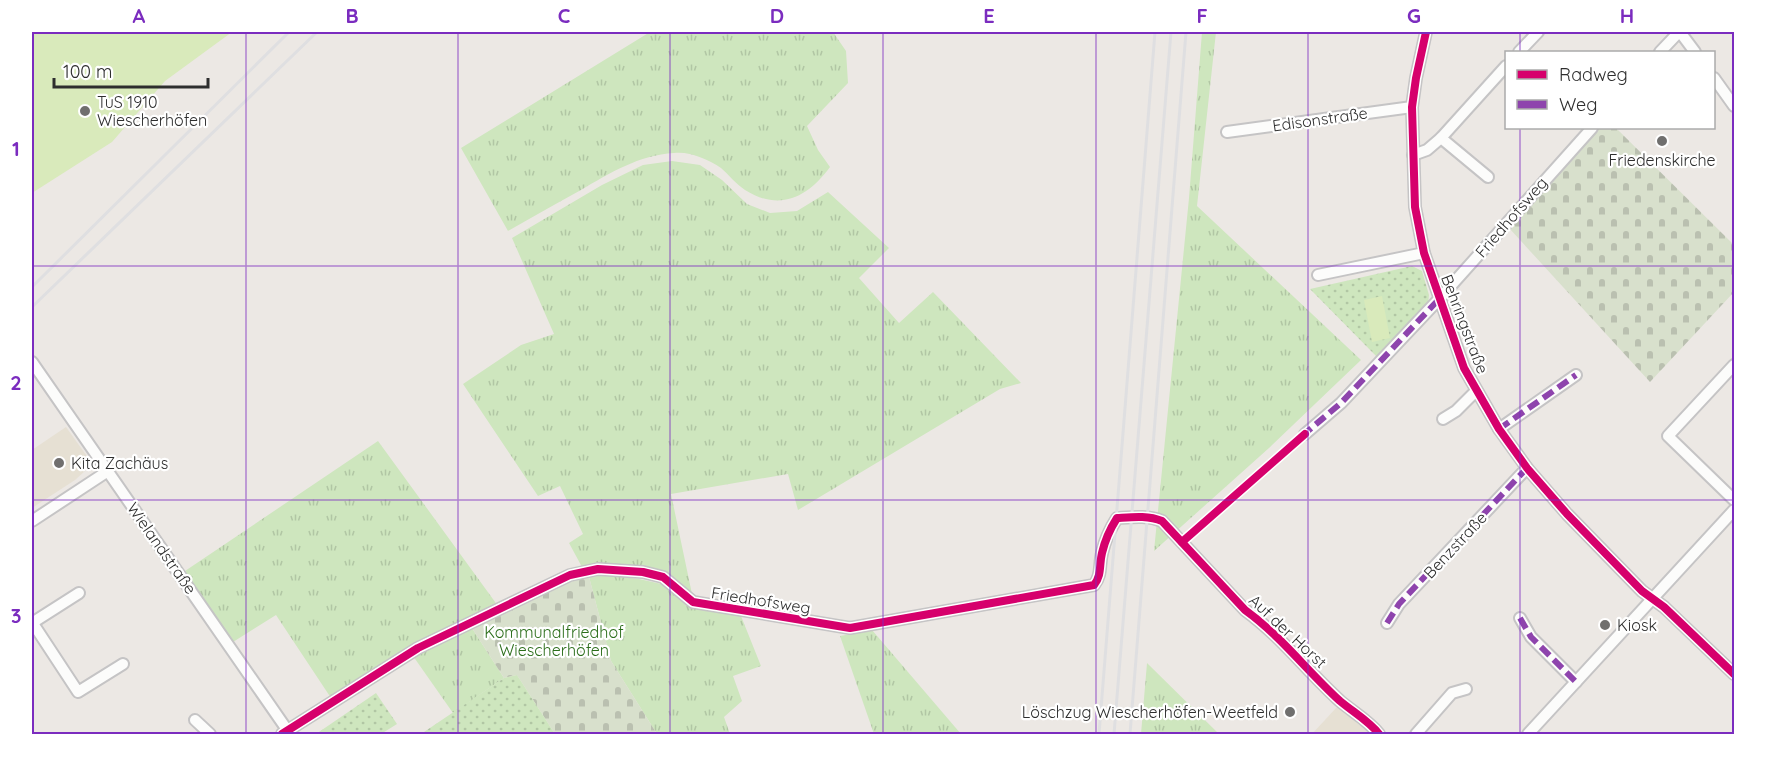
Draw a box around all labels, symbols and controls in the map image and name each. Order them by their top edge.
text: A [133,3,146,28]
text: B [345,3,359,28]
text: C [558,3,571,28]
text: D [770,3,784,28]
text: E [983,3,995,28]
text: F [1196,3,1208,28]
text: G [1407,3,1421,28]
text: H [1620,3,1634,28]
scale bar [54,51,208,89]
legend [1505,51,1715,129]
text: 100 m [63,60,112,83]
text: Radweg [1559,63,1628,86]
place label: TuS 1910 Wiescherhöfen [97,92,207,130]
text: Weg [1559,93,1597,116]
street label: Edisonstraße [1271,102,1369,136]
marker: TuS 1910 Wiescherhöfen [78,104,92,118]
marker: Friedenskirche [1655,134,1669,148]
text: 1 [12,136,20,161]
place label: Friedenskirche [1608,150,1716,170]
street label: Friedhofsweg [1471,173,1551,261]
street label: Behringstraße [1437,272,1493,376]
text: 2 [10,370,22,395]
place label: Kita Zachäus [71,453,168,473]
marker: Kita Zachäus [52,456,66,470]
street label: Wielandstraße [123,498,201,598]
street label: Benzstraße [1419,508,1491,582]
street label: Friedhofsweg [710,582,812,618]
street label: Auf der Horst [1245,590,1331,672]
text: 3 [11,603,21,628]
place label: Kiosk [1617,615,1657,635]
marker: Kiosk [1598,618,1612,632]
park label: Kommunalfriedhof Wiescherhöfen [484,622,624,660]
place label: Löschzug Wiescherhöfen-Weetfeld [1022,702,1278,722]
marker: Löschzug Wiescherhöfen-Weetfeld [1283,705,1297,719]

